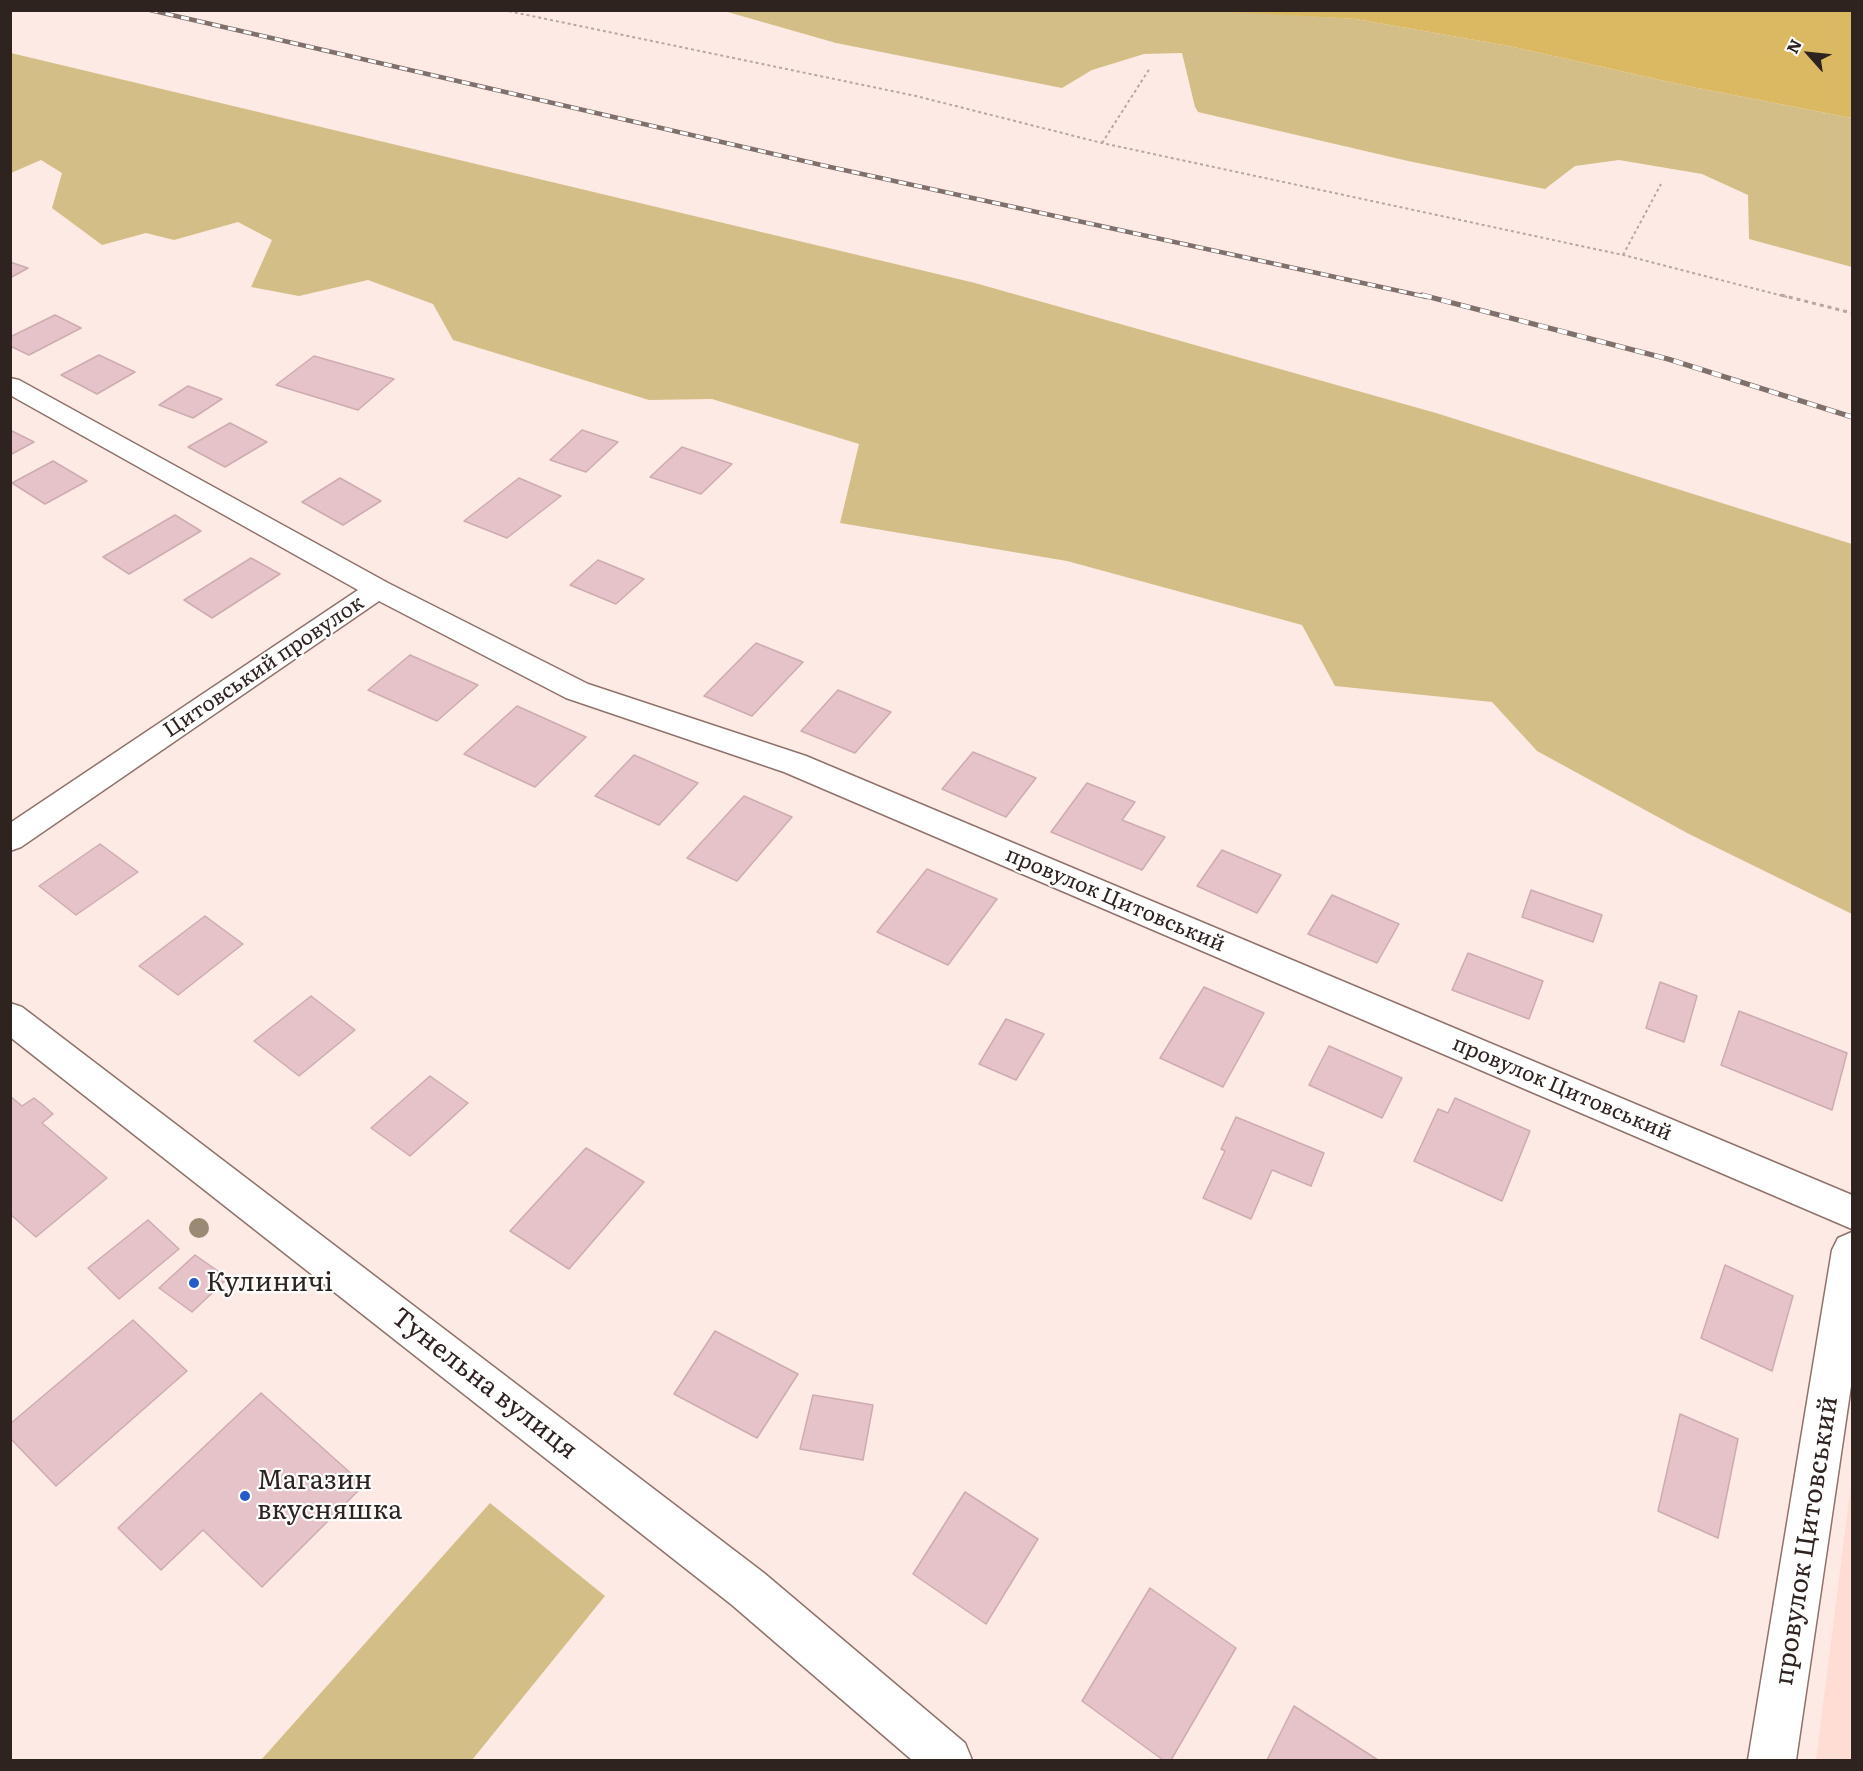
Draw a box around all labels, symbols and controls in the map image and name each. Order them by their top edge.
north arrow [1779,24,1839,84]
text: N [1779,34,1807,57]
street label: Цитовський провулок [159,591,369,743]
street label: провулок Цитовський [1001,842,1229,958]
street label: провулок Цитовський [1448,1031,1676,1147]
place label: Кулиничі [206,1267,333,1299]
marker: Кулиничі [187,1276,201,1290]
street label: Тунельна вулиця [385,1302,583,1466]
street label: провулок Цитовський [1769,1394,1845,1688]
place label: Магазин вкусняшка [257,1465,402,1526]
marker: Магазин вкусняшка [238,1489,252,1503]

